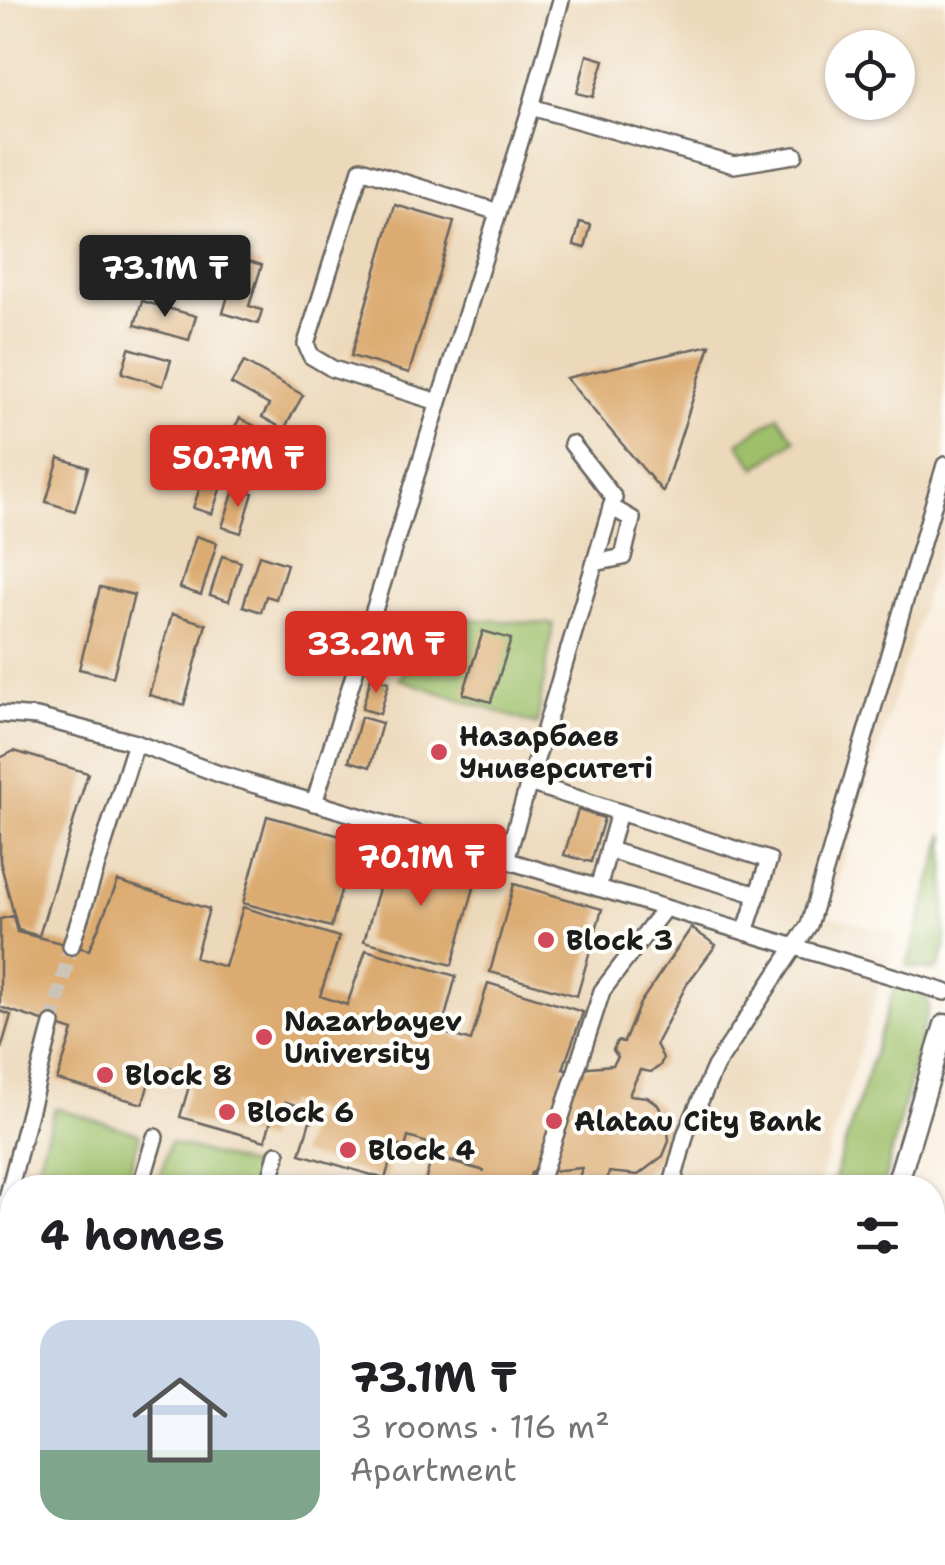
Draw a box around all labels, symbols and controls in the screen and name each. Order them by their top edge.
map controls [825,30,915,120]
button: locate [825,30,915,120]
pin: 73.1M ₸ [73,235,257,320]
text: 73.1M ₸ [101,246,229,289]
pin: 50.7M ₸ [146,425,330,510]
text: 50.7M ₸ [172,436,304,479]
pin: 33.2M ₸ [284,611,468,696]
text: 33.2M ₸ [307,622,445,665]
place label: Назарбаев Университеті [459,717,653,787]
marker: Назарбаев Университеті [428,741,450,763]
pin: 70.1M ₸ [329,824,513,909]
text: 70.1M ₸ [357,835,485,878]
place label: Block 3 [566,921,673,959]
marker: Block 3 [535,929,557,951]
place label: Nazarbayev University [284,1002,462,1072]
marker: Nazarbayev University [253,1026,275,1048]
place label: Block 8 [125,1056,232,1094]
marker: Block 8 [94,1064,116,1086]
place label: Block 6 [247,1093,354,1131]
marker: Block 6 [216,1101,238,1123]
place label: Alatau City Bank [574,1102,822,1140]
marker: Alatau City Bank [543,1110,565,1132]
place label: Block 4 [368,1131,476,1169]
marker: Block 4 [337,1139,359,1161]
text: 4 homes [40,1207,225,1263]
icon: filters [850,1208,905,1263]
text: 73.1M ₸ [350,1349,517,1405]
icon: home [120,1360,240,1480]
text: 3 rooms · 116 m² [350,1405,610,1448]
text: Apartment [350,1448,517,1491]

